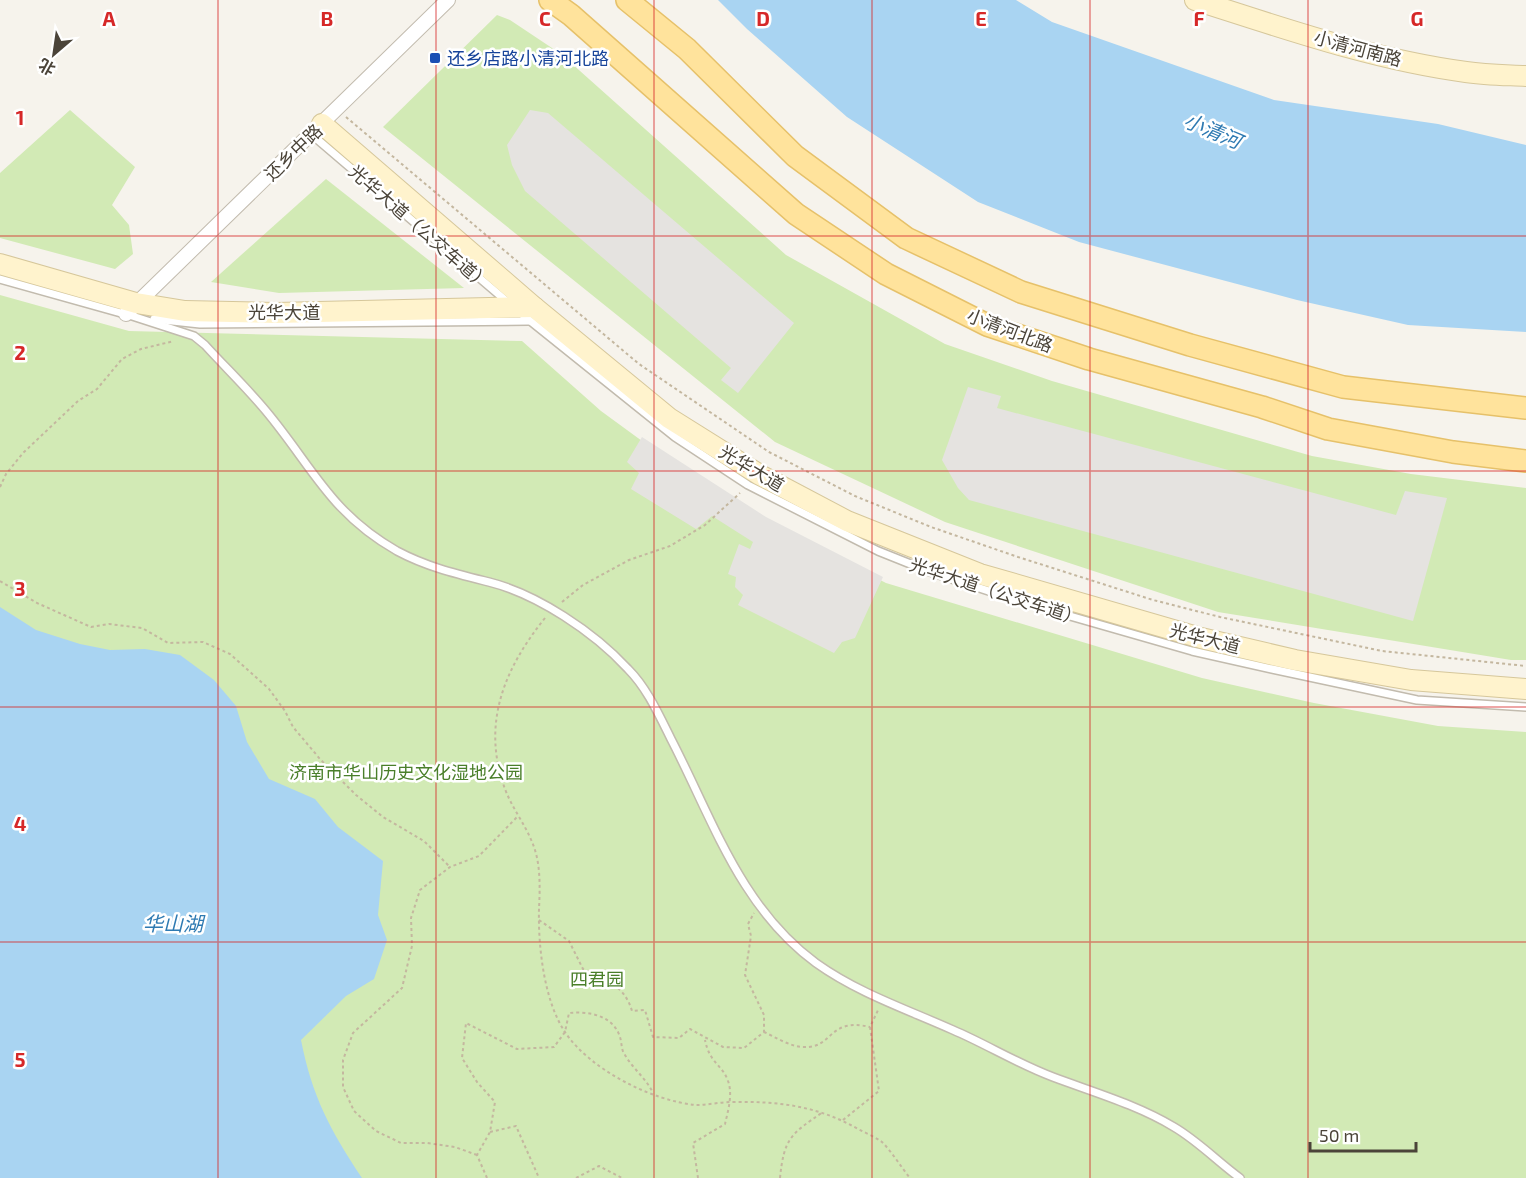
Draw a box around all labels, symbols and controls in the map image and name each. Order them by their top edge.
text: A [102,6,116,30]
text: B [321,6,333,30]
text: C [539,6,551,30]
text: D [756,6,770,30]
text: E [975,6,987,30]
text: F [1193,6,1205,30]
text: G [1411,6,1423,30]
north arrow [24,24,84,84]
street label: 小清河南路 [1312,26,1404,70]
place label: 还乡店路小清河北路 [447,47,609,69]
marker: 还乡店路小清河北路 [428,51,442,65]
text: 北 [35,55,58,80]
text: 1 [16,105,24,129]
water label: 小清河 [1181,107,1249,154]
street label: 还乡中路 [259,119,327,185]
street label: 光华大道（公交车道） [345,160,495,294]
street label: 光华大道 [248,301,320,323]
street label: 小清河北路 [964,304,1056,356]
text: 2 [14,340,26,364]
street label: 光华大道 [715,440,789,496]
street label: 光华大道（公交车道） [907,553,1085,629]
text: 3 [14,576,26,600]
street label: 光华大道 [1167,619,1243,657]
park label: 济南市华山历史文化湿地公园 [289,761,523,783]
text: 4 [14,811,27,835]
water label: 华山湖 [143,911,206,935]
park label: 四君园 [570,968,624,990]
text: 5 [14,1047,26,1071]
scale bar [1310,1115,1416,1153]
text: 50 m [1319,1124,1359,1146]

